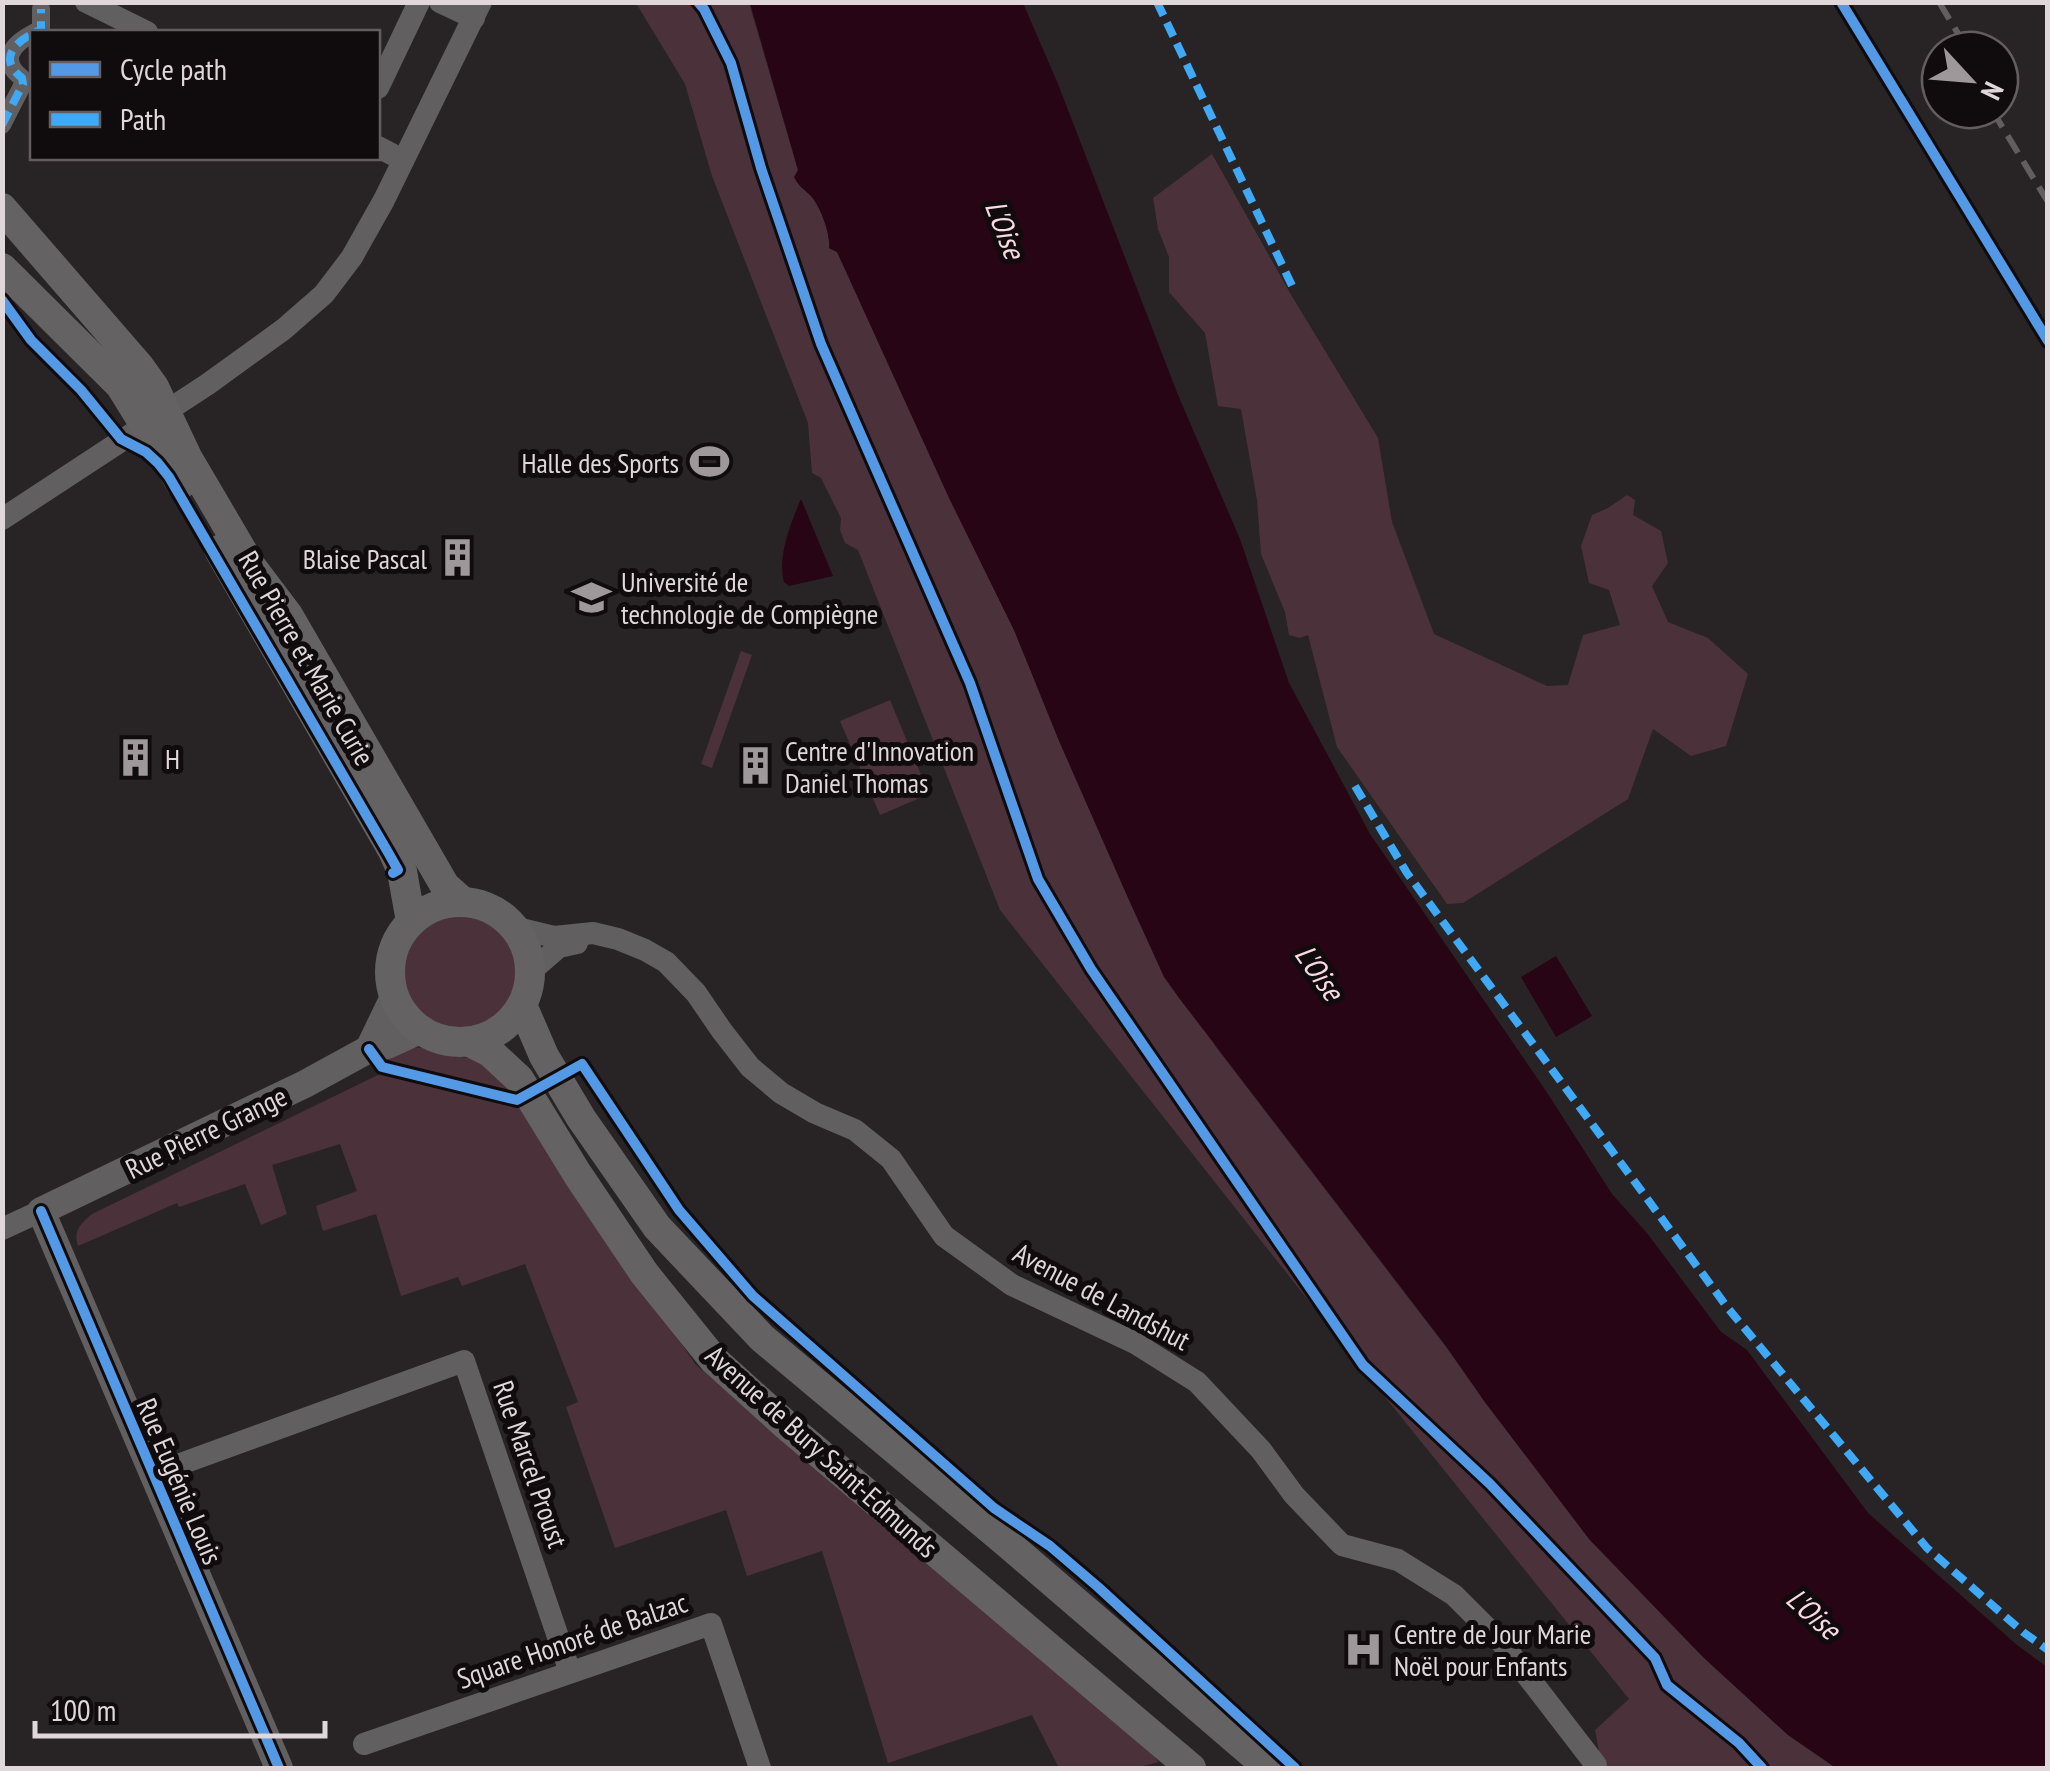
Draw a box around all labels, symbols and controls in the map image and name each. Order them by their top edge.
legend [30,30,380,160]
north arrow [1920,30,2020,130]
text: Cycle path [120,49,227,88]
text: N [1973,76,2013,106]
text: Path [120,99,166,138]
water label: L'Oise [977,194,1035,265]
sports icon: Halle des Sports [688,441,730,483]
place label: Halle des Sports [521,444,679,481]
building icon: Blaise Pascal [436,537,478,579]
place label: Blaise Pascal [303,540,427,577]
street label: Rue Pierre et Marie Curie [231,544,383,772]
place label: Université de technologie de Compiègne [621,563,878,632]
school or university icon: Université de technologie de Compiègne [570,576,612,618]
place label: Centre d'Innovation Daniel Thomas [785,732,974,801]
building icon: H [114,737,156,779]
place label: H [165,740,180,777]
building icon: Centre d'Innovation Daniel Thomas [734,745,776,787]
water label: L'Oise [1287,936,1354,1009]
street label: Rue Pierre Grange [119,1077,293,1187]
street label: Avenue de Landshut [1007,1234,1197,1358]
street label: Avenue de Bury Saint-Edmunds [698,1337,946,1565]
street label: Rue Marcel Proust [485,1376,577,1553]
street label: Rue Eugénie Louis [128,1392,232,1570]
water label: L'Oise [1779,1579,1850,1648]
street label: Square Honoré de Balzac [452,1583,692,1697]
place label: Centre de Jour Marie Noël pour Enfants [1394,1615,1591,1684]
hospital icon: Centre de Jour Marie Noël pour Enfants [1343,1628,1385,1670]
scale bar [35,1676,325,1738]
text: 100 m [50,1690,116,1729]

